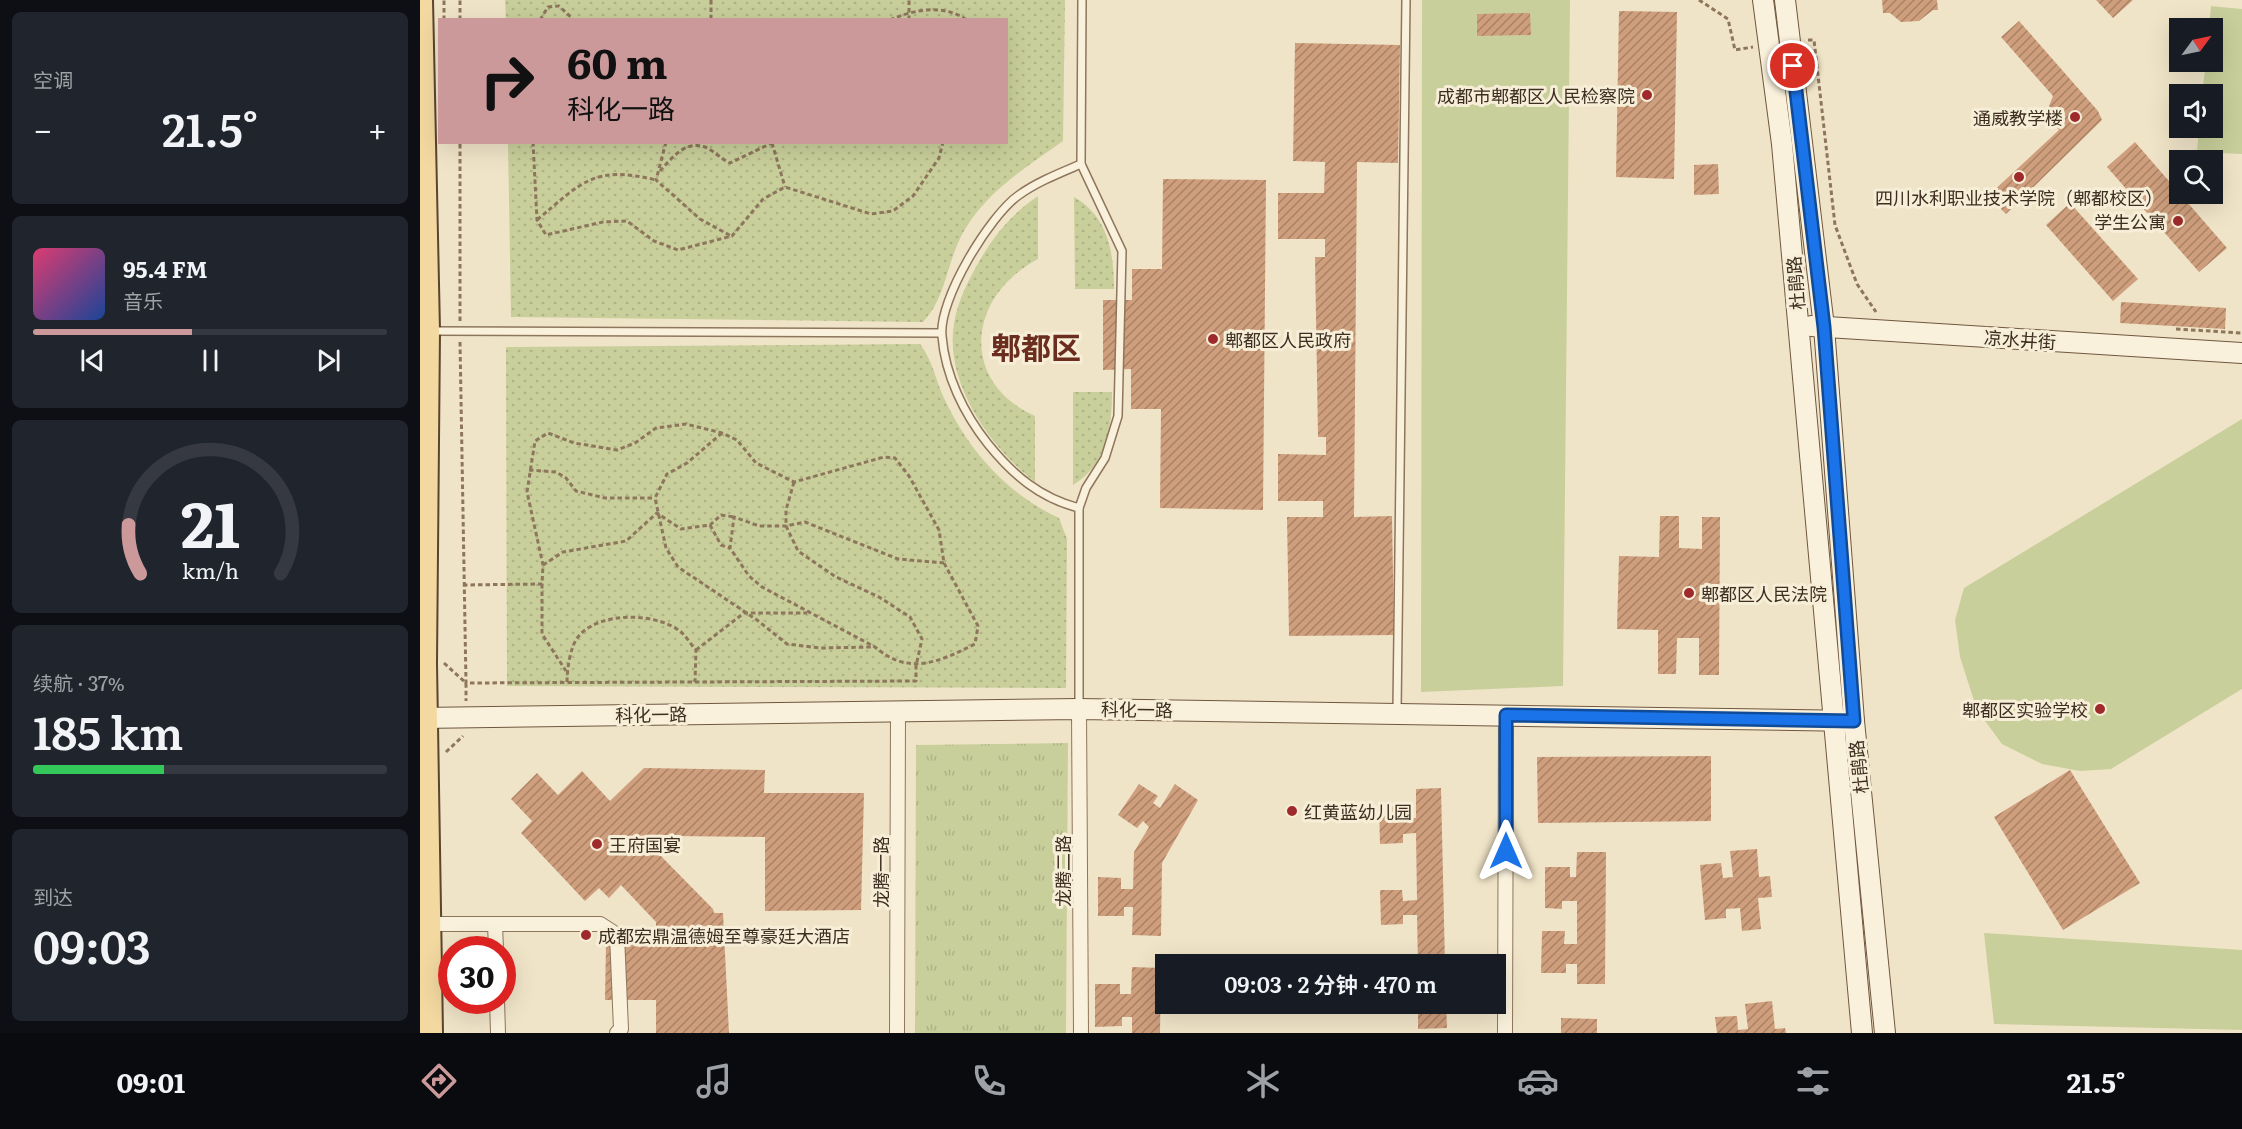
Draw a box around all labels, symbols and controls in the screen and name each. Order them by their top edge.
north arrow [2169,18,2223,72]
map controls [2169,18,2223,204]
text: 60 m [567,30,668,92]
pin [1767,40,1818,91]
icon: right [468,42,546,120]
icon: arrive [1776,49,1809,82]
text: 空调 [33,64,73,94]
place label: 成都市郫都区人民检察院 [1437,82,1635,109]
button: sound [2169,84,2223,138]
text: 科化一路 [567,87,675,127]
marker: 成都市郫都区人民检察院 [1640,88,1654,102]
text: 21.5° [162,94,258,161]
text: − [33,103,52,152]
text: + [368,103,387,152]
place label: 通威教学楼 [1973,104,2063,131]
marker: 通威教学楼 [2068,110,2082,124]
button: search [2169,150,2223,204]
marker: 四川水利职业技术学院（郫都校区） [2012,170,2026,184]
place label: 四川水利职业技术学院（郫都校区） [1875,184,2163,211]
place label: 学生公寓 [2094,208,2166,235]
marker: 学生公寓 [2171,214,2185,228]
text: 95.4 FM [123,252,207,285]
street label: 杜鹃路 [1779,255,1811,311]
text: 音乐 [123,285,163,315]
street label: 凉水井街 [1983,323,2057,355]
district label: 郫都区 [991,324,1081,368]
place label: 郫都区人民政府 [1225,326,1351,353]
marker: 郫都区人民政府 [1206,332,1220,346]
icon: previous [76,344,109,377]
icon: pause [194,344,227,377]
icon: next [312,344,345,377]
text: 21 [180,475,240,567]
text: km/h [181,554,239,586]
place label: 郫都区人民法院 [1701,580,1827,607]
marker: 郫都区人民法院 [1682,586,1696,600]
text: 续航 · 37% [33,667,125,697]
street label: 科化一路 [1101,695,1173,723]
place label: 郫都区实验学校 [1962,696,2088,723]
text: 185 km [33,697,183,764]
street label: 科化一路 [615,700,687,728]
marker: 郫都区实验学校 [2093,702,2107,716]
street label: 杜鹃路 [1842,739,1874,795]
place label: 红黄蓝幼儿园 [1304,798,1412,825]
marker: 红黄蓝幼儿园 [1285,804,1299,818]
position arrow [1474,819,1538,883]
place label: 王府国宴 [609,831,681,858]
street label: 龙腾二路 [1049,835,1076,907]
street label: 龙腾一路 [867,836,894,908]
marker: 王府国宴 [590,837,604,851]
text: 到达 [33,881,73,911]
text: 09:03 [33,911,151,978]
place label: 成都宏鼎温德姆至尊豪廷大酒店 [598,922,850,949]
marker: 成都宏鼎温德姆至尊豪廷大酒店 [579,928,593,942]
speed limit sign: 30 [438,936,516,1014]
text: 09:03 · 2 分钟 · 470 m [1224,967,1437,1000]
icon: directions [418,1060,460,1102]
icon: music [693,1060,735,1102]
icon: phone [968,1060,1010,1102]
icon: climate [1242,1060,1284,1102]
icon: car [1517,1060,1559,1102]
icon: filters [1792,1060,1834,1102]
text: 09:01 [116,1061,185,1101]
text: 21.5° [2067,1061,2126,1101]

